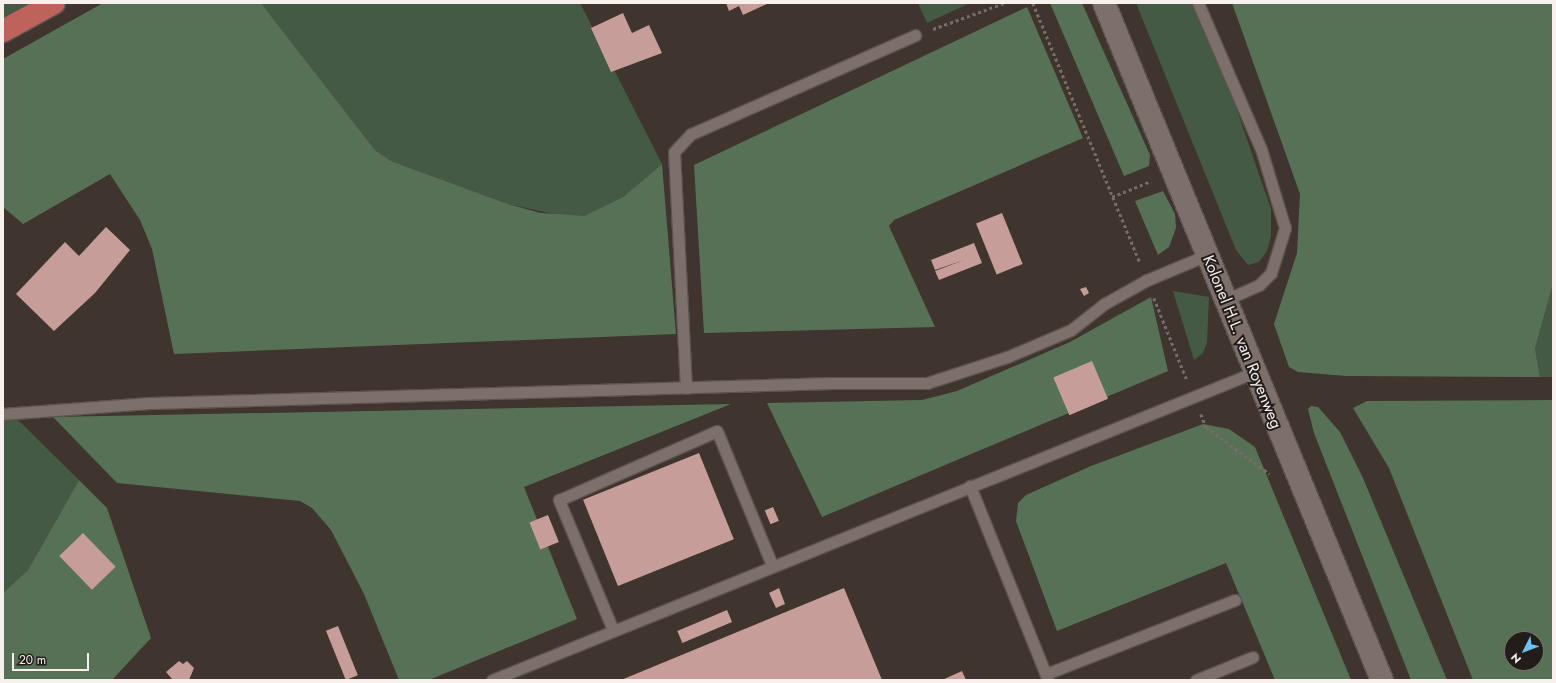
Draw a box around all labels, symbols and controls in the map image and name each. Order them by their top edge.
street label: Kolonel H.L. van Royenweg [1198,253,1286,431]
north arrow [1504,631,1544,671]
scale bar [14,645,91,671]
text: N [1507,650,1525,667]
text: 20 m [19,651,46,669]

